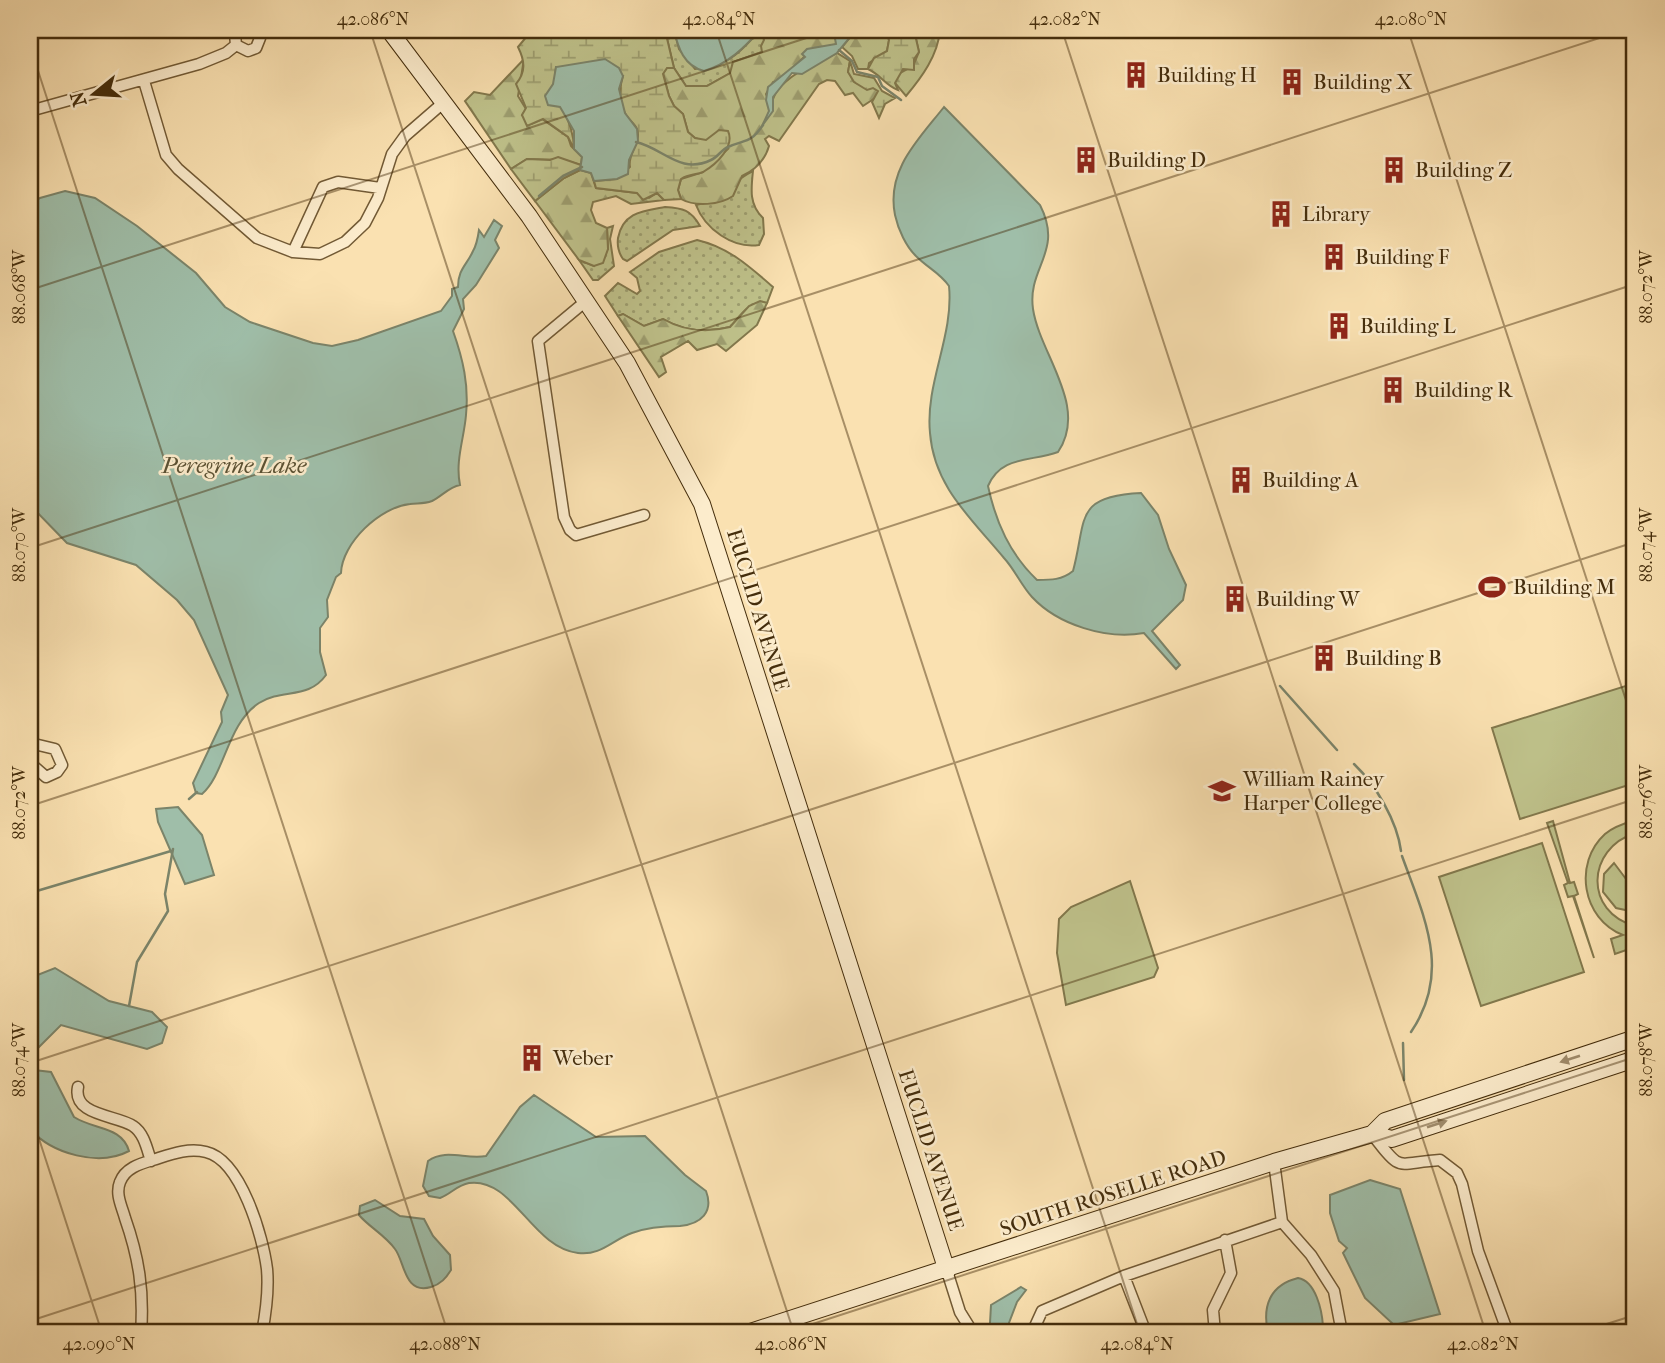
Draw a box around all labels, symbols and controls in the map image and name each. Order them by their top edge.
text: 42.086°N [337,9,409,30]
text: 42.084°N [682,9,756,30]
text: 42.082°N [1029,9,1101,30]
text: 42.080°N [1375,9,1448,30]
north arrow [60,60,130,130]
building icon: Building H [1121,60,1151,90]
place label: Building H [1157,63,1257,87]
building icon: Building X [1277,67,1307,97]
place label: Building X [1313,70,1413,94]
text: N [66,88,91,109]
building icon: Building D [1071,145,1101,175]
place label: Building D [1107,148,1206,172]
building icon: Building Z [1379,155,1409,185]
place label: Building Z [1415,158,1512,182]
building icon: Library [1266,199,1296,229]
place label: Library [1302,202,1371,226]
building icon: Building F [1319,242,1349,272]
place label: Building F [1355,245,1449,269]
text: 88.068°W [9,248,30,324]
text: 88.072°W [1636,249,1657,324]
building icon: Building L [1324,311,1354,341]
place label: Building L [1360,314,1456,338]
building icon: Building R [1378,375,1408,405]
place label: Building R [1414,378,1513,402]
water label: Peregrine Lake [161,452,307,479]
building icon: Building A [1226,465,1256,495]
place label: Building A [1262,468,1359,492]
text: 88.074°W [1636,506,1657,582]
text: 88.070°W [9,507,30,582]
street label: EUCLID AVENUE [722,526,794,694]
sports icon: Building M [1477,572,1507,602]
place label: Building M [1513,575,1615,599]
building icon: Building W [1220,584,1250,614]
place label: Building W [1256,587,1361,611]
building icon: Building B [1309,643,1339,673]
place label: Building B [1345,646,1442,670]
text: 88.076°W [1636,764,1657,839]
text: 88.072°W [9,765,30,840]
place label: William Rainey Harper College [1242,767,1385,815]
school or university icon: William Rainey Harper College [1207,776,1237,806]
text: 88.074°W [9,1021,30,1097]
text: 88.078°W [1636,1022,1657,1097]
building icon: Weber [517,1043,547,1073]
place label: Weber [552,1046,613,1070]
one-way arrow [1560,1054,1581,1065]
street label: EUCLID AVENUE [894,1066,968,1234]
one-way arrow [1427,1118,1448,1129]
street label: SOUTH ROSELLE ROAD [997,1145,1229,1241]
text: 42.090°N [63,1334,136,1355]
text: 42.088°N [409,1334,481,1355]
text: 42.086°N [755,1334,827,1355]
text: 42.084°N [1100,1334,1174,1355]
text: 42.082°N [1447,1334,1519,1355]

